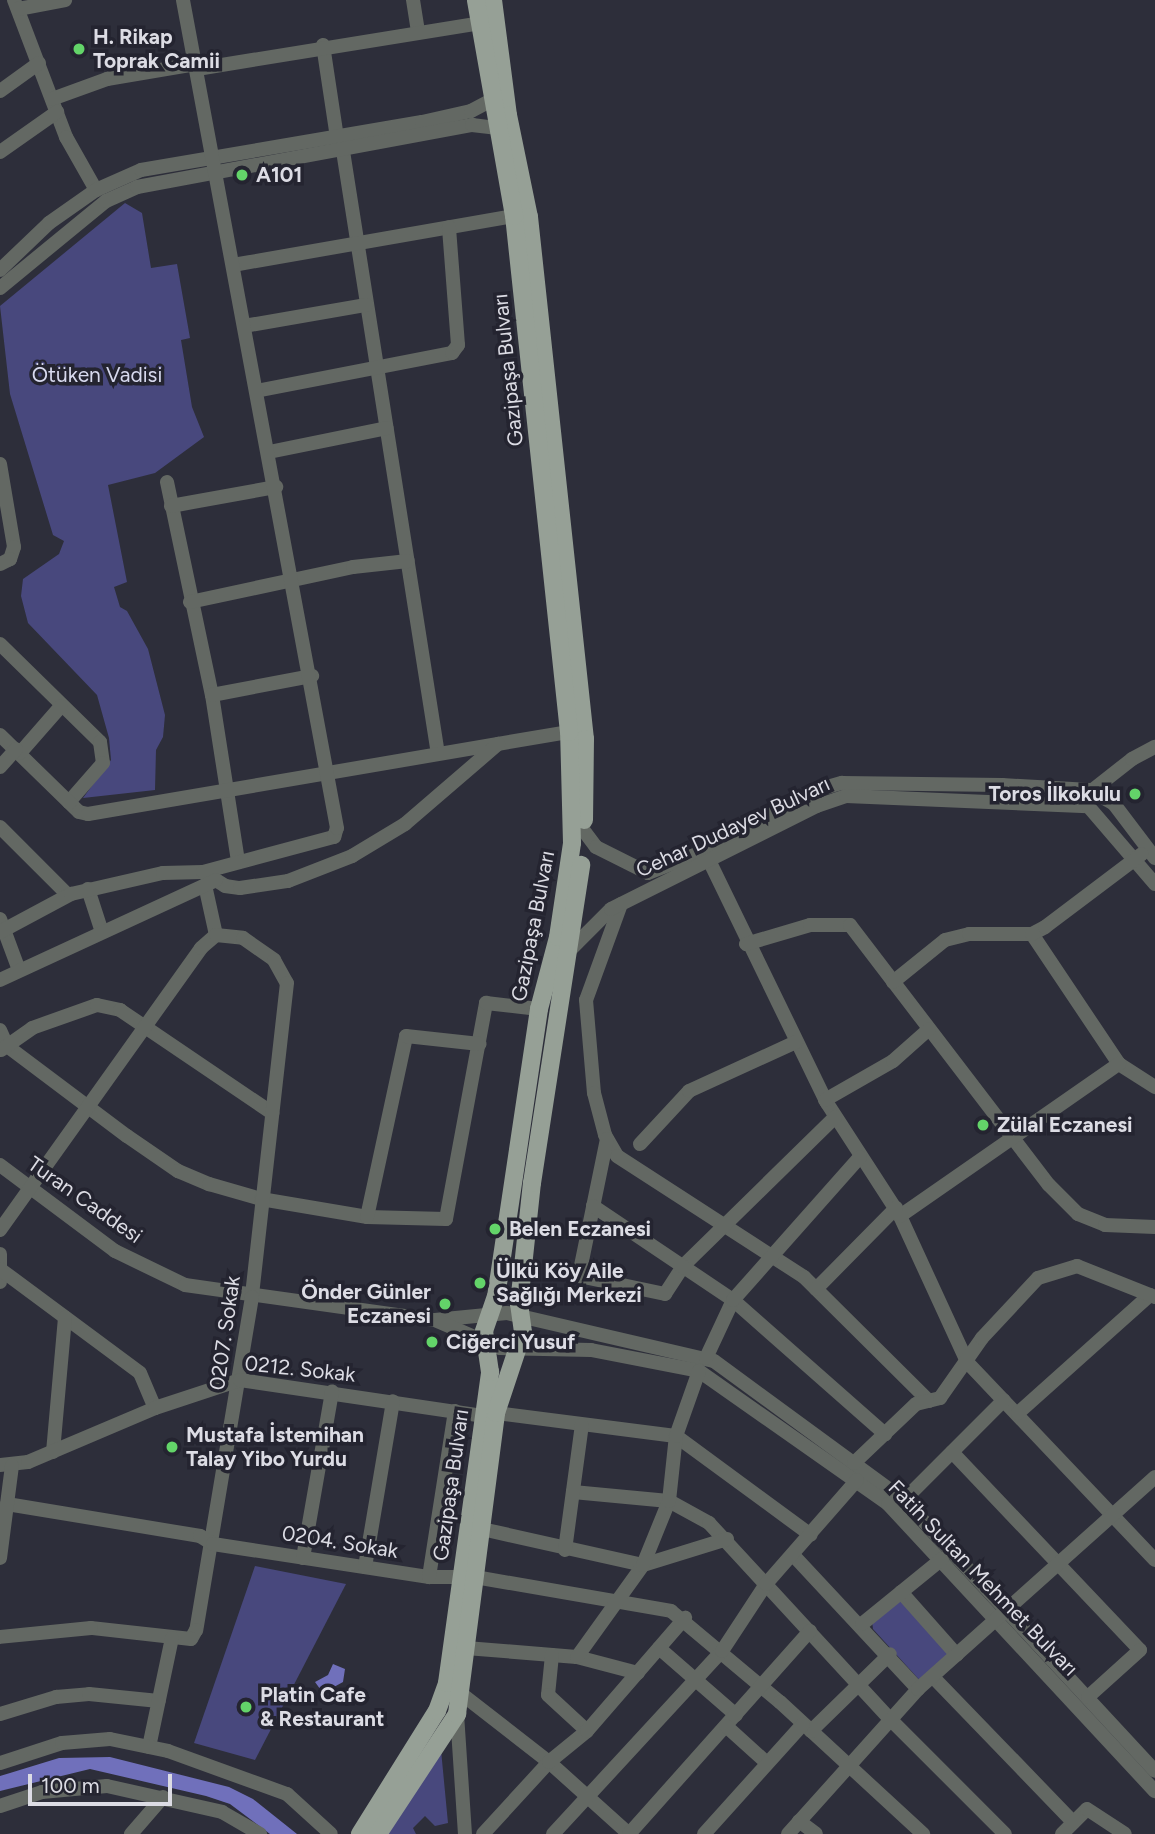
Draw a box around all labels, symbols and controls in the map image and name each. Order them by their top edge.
place label: H. Rikap Toprak Camii [93,24,220,74]
marker: H. Rikap Toprak Camii [71,41,87,57]
place label: A101 [256,162,302,188]
marker: A101 [234,167,250,183]
street label: Gazipaşa Bulvarı [487,292,529,448]
park label: Ötüken Vadisi [32,362,162,388]
street label: Cehar Dudayev Bulvarı [632,771,834,883]
place label: Toros İlkokulu [988,781,1121,807]
marker: Toros İlkokulu [1127,786,1143,802]
street label: Gazipaşa Bulvarı [506,848,560,1004]
place label: Zülal Eczanesi [997,1112,1133,1138]
marker: Zülal Eczanesi [975,1117,991,1133]
street label: Turan Caddesi [23,1151,147,1249]
place label: Belen Eczanesi [509,1216,651,1242]
marker: Belen Eczanesi [487,1221,503,1237]
place label: Ülkü Köy Aile Sağlığı Merkezi [496,1258,642,1308]
marker: Ülkü Köy Aile Sağlığı Merkezi [470,1273,490,1293]
street label: 0207. Sokak [204,1274,246,1392]
place label: Önder Günler Eczanesi [301,1279,431,1329]
marker: Önder Günler Eczanesi [437,1296,453,1312]
place label: Ciğerci Yusuf [446,1329,575,1355]
marker: Ciğerci Yusuf [424,1334,440,1350]
street label: 0212. Sokak [243,1351,357,1387]
street label: Gazipaşa Bulvarı [428,1407,474,1563]
place label: Mustafa İstemihan Talay Yibo Yurdu [186,1422,364,1472]
marker: Mustafa İstemihan Talay Yibo Yurdu [164,1439,180,1455]
street label: Fatih Sultan Mehmet Bulvarı [883,1475,1083,1681]
street label: 0204. Sokak [280,1520,400,1564]
place label: Platin Cafe & Restaurant [260,1682,384,1732]
marker: Platin Cafe & Restaurant [238,1699,254,1715]
scale bar [32,1760,175,1804]
text: 100 m [41,1773,100,1798]

